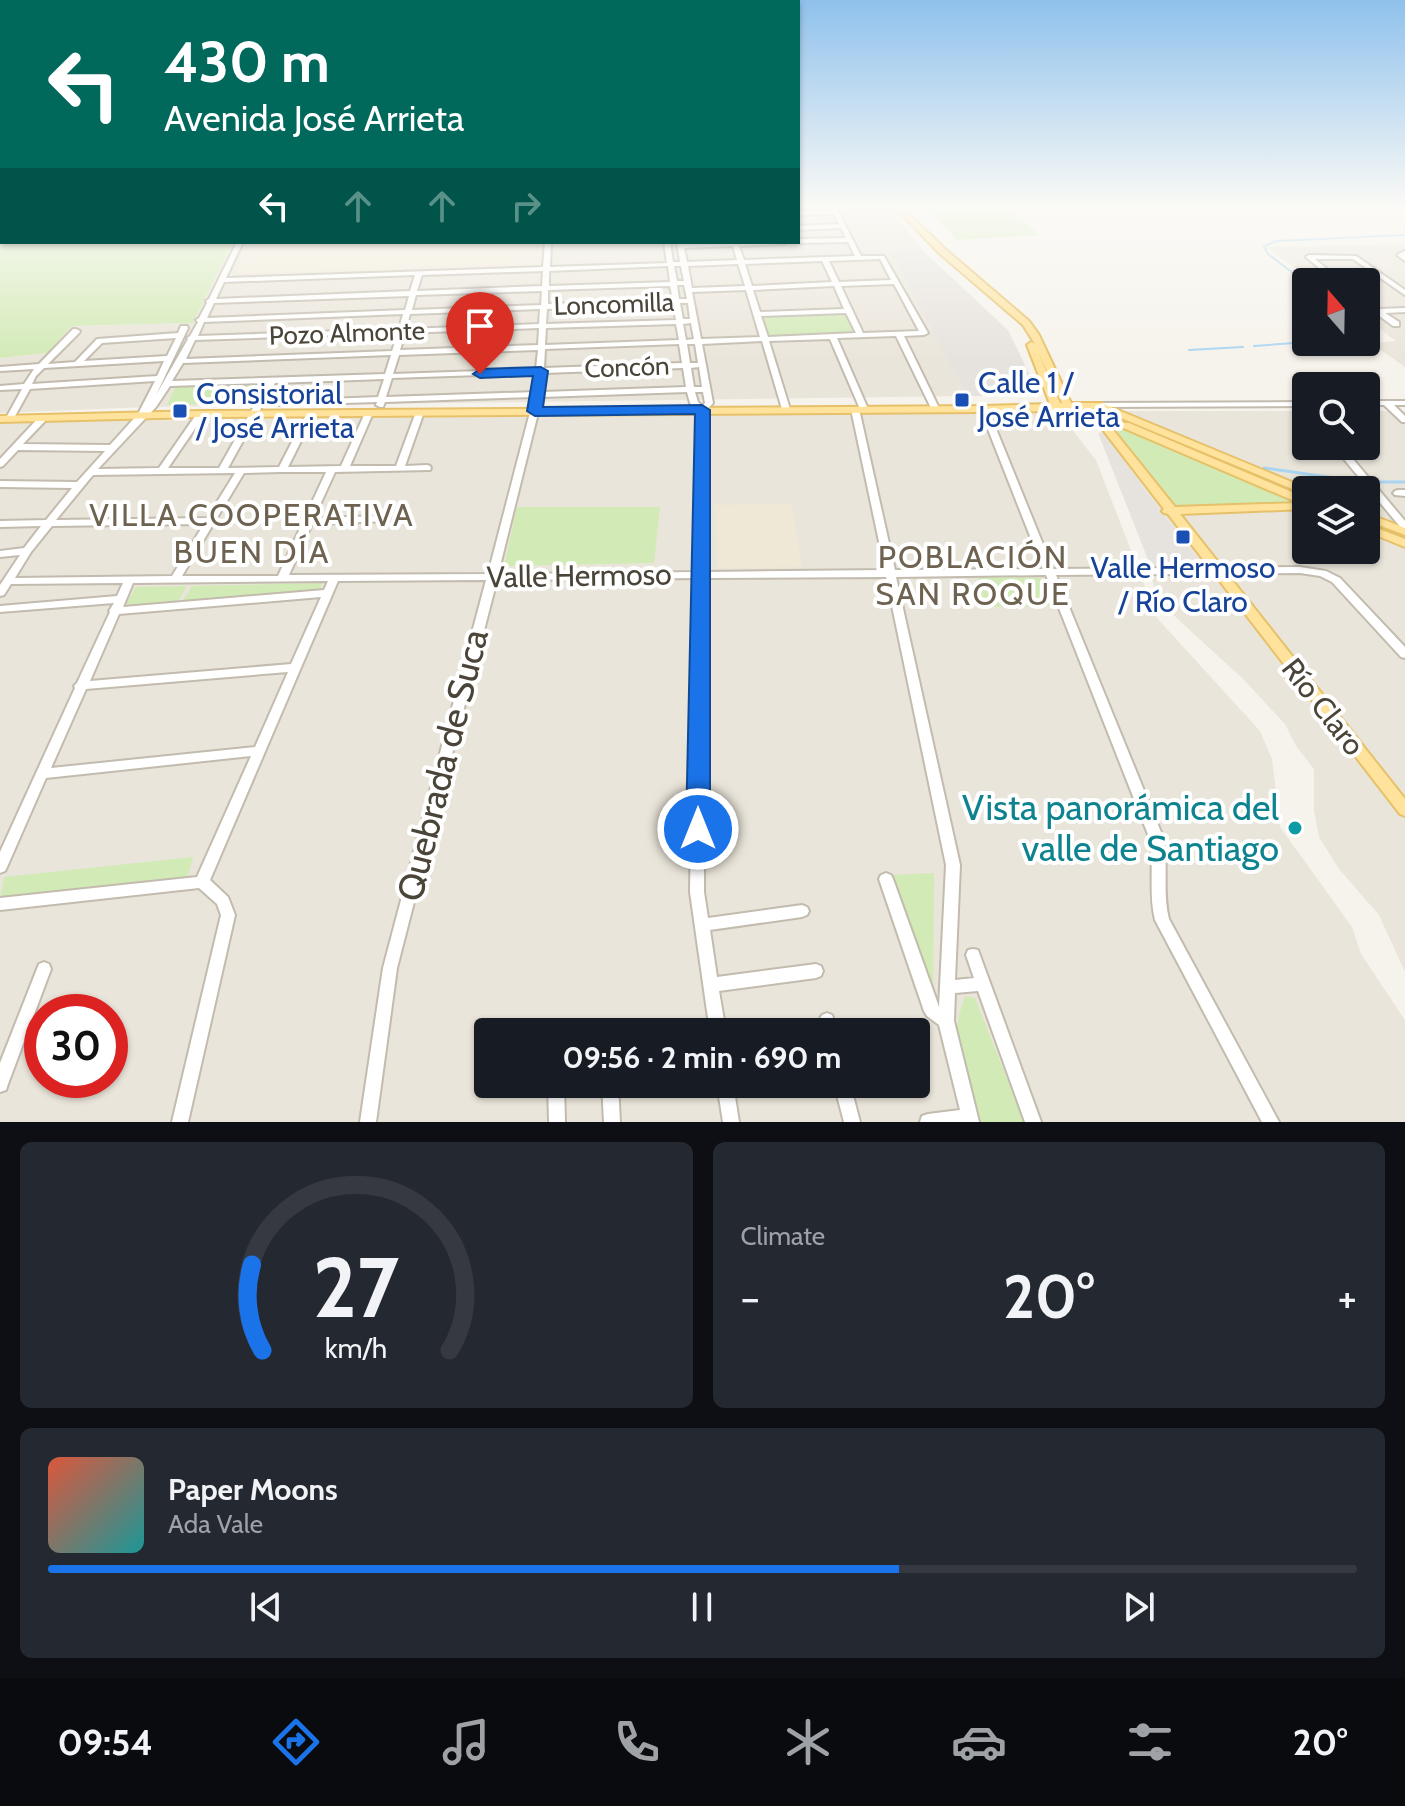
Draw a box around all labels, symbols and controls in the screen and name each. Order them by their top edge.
text: 430 m [164,28,330,96]
icon: left [32,32,136,136]
text: Avenida José Arrieta [164,96,464,140]
icon: left [252,184,296,228]
icon: ahead [336,184,380,228]
icon: ahead [420,184,464,228]
icon: right [504,184,548,228]
north arrow [1292,268,1380,356]
map controls [1292,268,1380,564]
street label: Loncomilla [553,286,675,322]
pin [446,292,514,374]
icon: arrive [458,304,502,348]
street label: Pozo Almonte [268,314,426,352]
street label: Concón [584,350,670,384]
place label: Calle 1 / José Arrieta [977,364,1121,435]
button: search [1292,372,1380,460]
place label: Consistorial / José Arrieta [195,375,355,446]
marker: Calle 1 / José Arrieta [953,391,971,409]
marker: Consistorial / José Arrieta [171,402,189,420]
button: layers [1292,476,1380,564]
district label: VILLA COOPERATIVA BUEN DÍA [89,495,415,571]
marker: Valle Hermoso / Río Claro [1174,528,1192,546]
district label: POBLACIÓN SAN ROQUE [875,537,1071,613]
place label: Valle Hermoso / Río Claro [1091,549,1275,620]
street label: Valle Hermoso [486,555,672,596]
street label: Quebrada de Suca [387,625,497,905]
street label: Río Claro [1274,651,1373,763]
place label: Vista panorámica del valle de Santiago [962,785,1279,870]
position arrow [656,787,740,871]
marker: Vista panorámica del valle de Santiago [1286,819,1304,837]
speed limit sign: 30 [24,994,128,1098]
text: 09:56 · 2 min · 690 m [563,1039,841,1076]
text: Climate [741,1220,825,1252]
text: 27 [313,1237,399,1338]
text: 20° [1003,1260,1094,1333]
text: − [741,1271,760,1324]
text: + [1338,1271,1357,1324]
text: km/h [325,1330,388,1365]
text: Paper Moons [168,1471,338,1508]
text: Ada Vale [168,1508,263,1540]
icon: previous [244,1585,288,1629]
icon: pause [680,1585,724,1629]
icon: next [1117,1585,1161,1629]
icon: directions [268,1714,324,1770]
icon: music [438,1714,494,1770]
icon: phone [609,1714,665,1770]
icon: climate [780,1714,836,1770]
icon: car [951,1714,1007,1770]
icon: filters [1122,1714,1178,1770]
text: 09:54 [57,1720,153,1764]
text: 20° [1293,1720,1348,1764]

